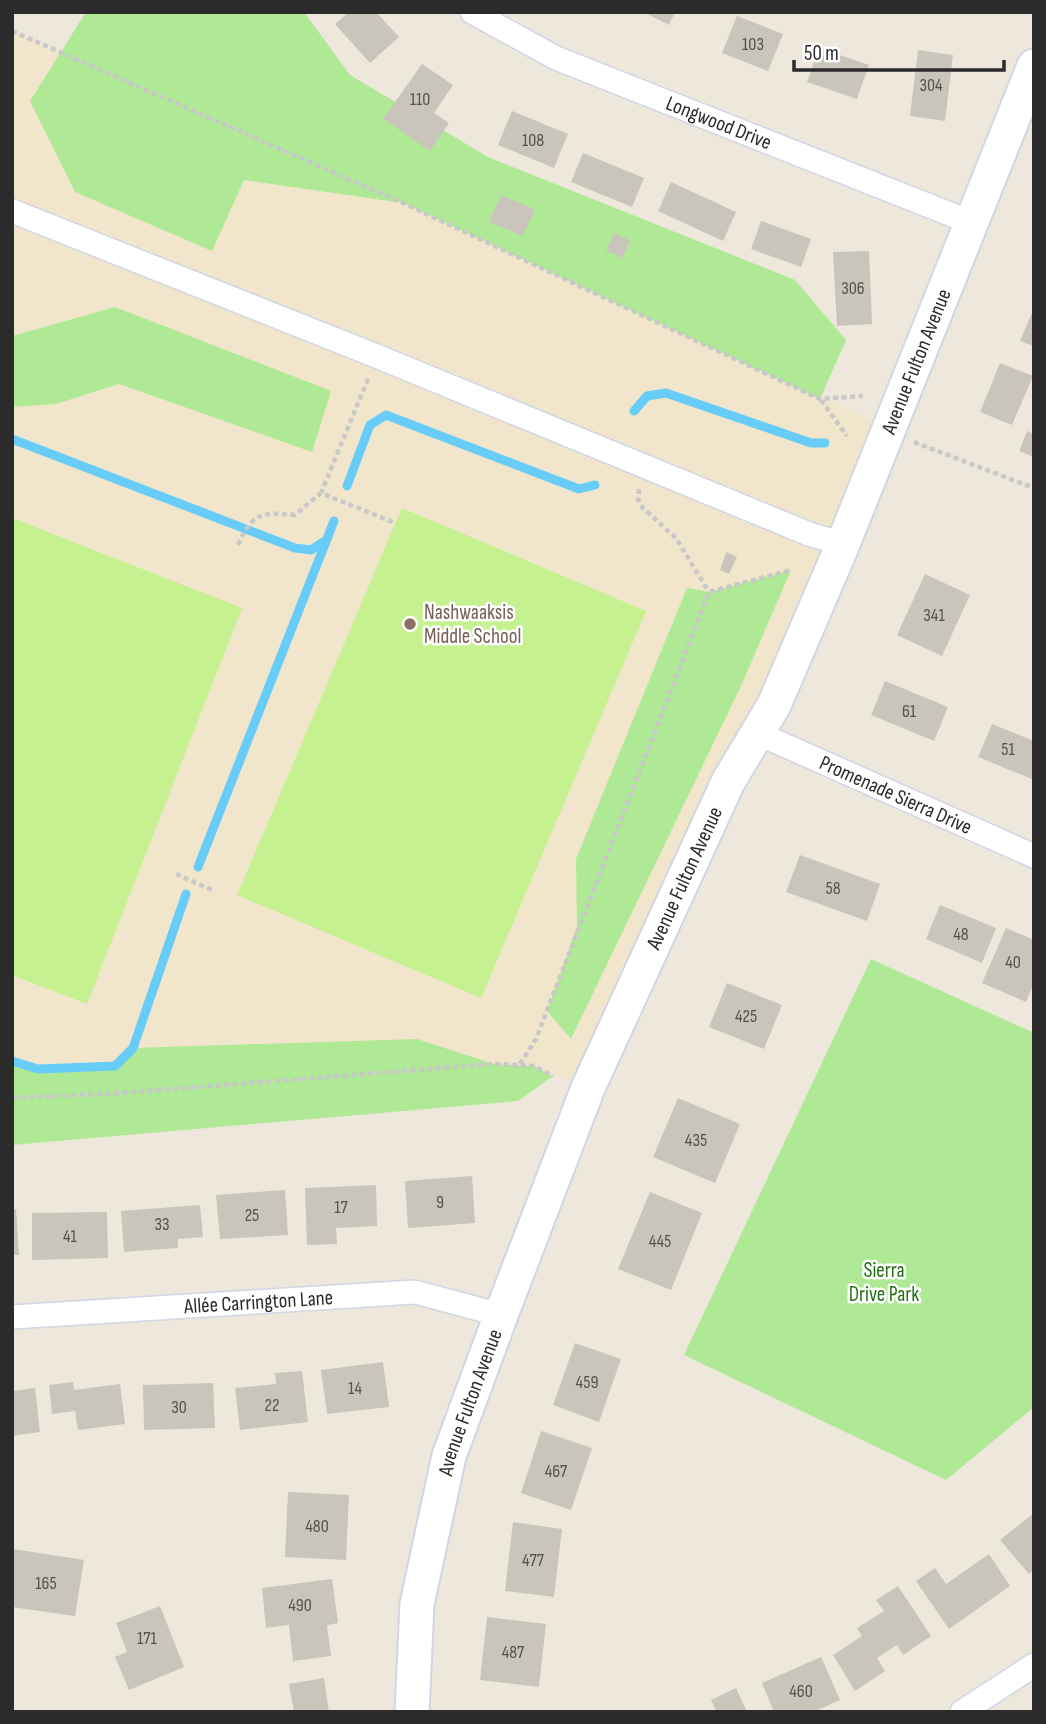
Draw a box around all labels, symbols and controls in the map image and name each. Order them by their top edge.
scale bar [794,28,1004,72]
house number: 103 [742,34,764,55]
text: 50 m [804,41,839,66]
house number: 304 [919,75,943,96]
house number: 110 [410,89,430,110]
street label: Longwood Drive [662,91,775,155]
house number: 108 [522,130,544,151]
house number: 306 [841,278,865,299]
street label: Avenue Fulton Avenue [876,285,957,439]
place label: Nashwaaksis Middle School [424,600,521,649]
house number: 341 [923,605,945,626]
marker: Nashwaaksis Middle School [402,616,418,632]
house number: 61 [902,701,917,722]
house number: 51 [1001,739,1015,760]
street label: Promenade Sierra Drive [816,750,976,840]
street label: Avenue Fulton Avenue [641,803,728,954]
house number: 58 [825,878,841,899]
house number: 48 [953,924,969,945]
house number: 40 [1005,952,1021,973]
house number: 425 [735,1006,757,1027]
house number: 435 [685,1130,707,1151]
house number: 9 [436,1192,444,1213]
house number: 17 [334,1197,349,1218]
house number: 25 [245,1205,259,1226]
house number: 33 [154,1214,170,1235]
house number: 41 [63,1226,78,1247]
house number: 445 [649,1231,671,1252]
park label: Sierra Drive Park [849,1258,919,1307]
street label: Allée Carrington Lane [182,1285,334,1319]
street label: Avenue Fulton Avenue [433,1326,508,1479]
house number: 459 [576,1372,598,1393]
house number: 14 [348,1378,362,1399]
house number: 22 [265,1395,279,1416]
house number: 30 [171,1397,187,1418]
house number: 467 [545,1461,568,1482]
house number: 480 [305,1516,329,1537]
house number: 477 [522,1550,545,1571]
house number: 165 [35,1573,57,1594]
house number: 490 [288,1595,312,1616]
house number: 171 [137,1628,158,1649]
house number: 487 [502,1642,525,1663]
house number: 460 [789,1681,813,1702]

